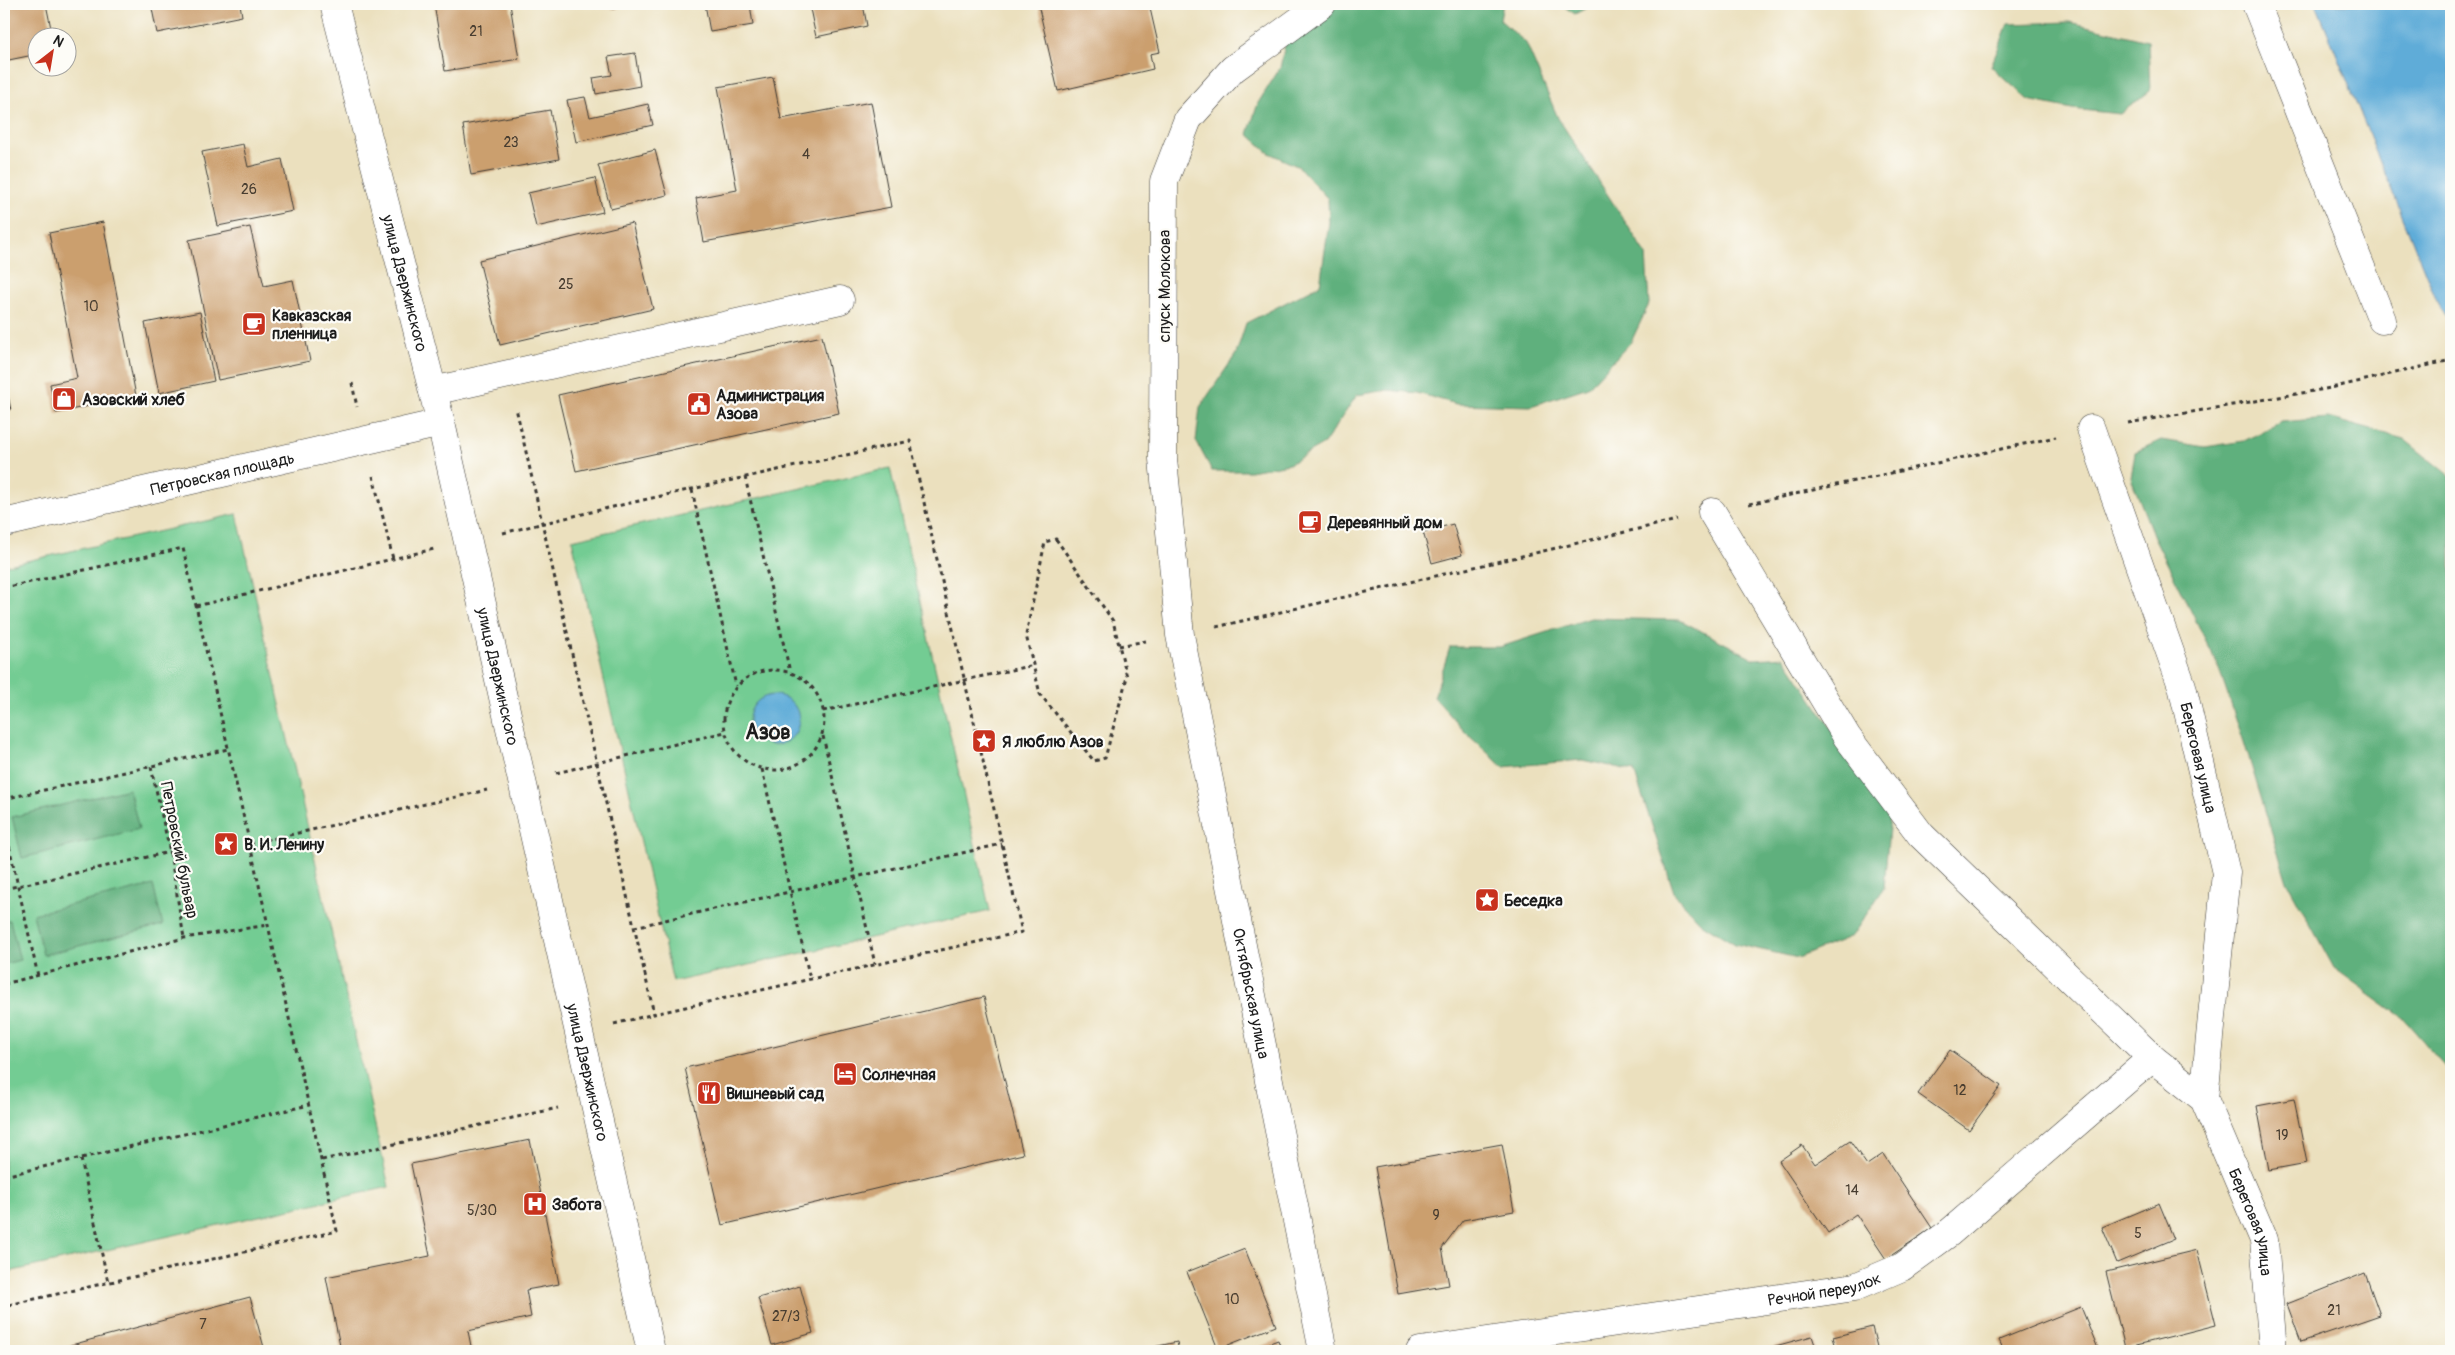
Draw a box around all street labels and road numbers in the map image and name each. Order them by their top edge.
street label: улица Дзержинского [377,212,431,354]
street label: спуск Молокова [1155,230,1175,342]
street label: Петровская площадь [149,448,296,500]
street label: улица Дзержинского [472,605,523,748]
street label: Береговая улица [2175,700,2221,815]
street label: Петровский бульвар [156,780,202,920]
street label: Октябрьская улица [1228,926,1273,1060]
street label: улица Дзержинского [561,1001,612,1144]
street label: Береговая улица [2224,1165,2276,1277]
street label: Речной переулок [1766,1268,1884,1311]

